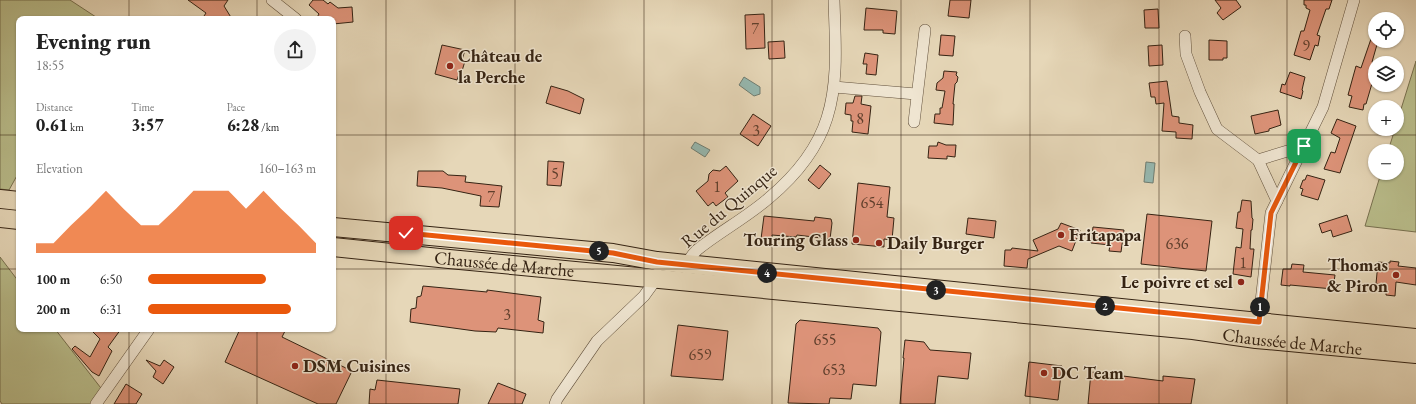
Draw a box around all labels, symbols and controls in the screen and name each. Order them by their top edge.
map controls [1368,12,1404,180]
button: locate [1368,12,1404,48]
house number: 7 [751,18,759,39]
text: Evening run [36,27,151,56]
button: share [274,29,316,71]
house number: 9 [1302,35,1310,56]
place label: Château de la Perche [458,44,543,88]
button: layers [1368,56,1404,92]
text: 18:55 [36,57,64,74]
marker: Château de la Perche [445,61,455,71]
text: Distance [36,100,73,114]
text: Time [131,100,154,114]
text: Pace [227,100,245,114]
button: + [1368,100,1404,136]
house number: 8 [856,108,864,129]
text: 0.61 [36,114,68,136]
text: 3:57 [131,114,164,136]
text: 6:28 [227,114,259,136]
text: km [68,120,84,134]
text: /km [259,120,279,134]
house number: 3 [752,120,760,141]
pin [1287,129,1321,163]
icon: arrive [1293,135,1315,157]
button: − [1368,144,1404,180]
street label: Rue du Quinque [676,159,781,252]
text: Elevation [36,160,83,177]
text: 160–163 m [259,160,316,177]
house number: 5 [551,163,559,184]
house number: 1 [713,176,721,197]
house number: 7 [487,186,495,207]
house number: 654 [860,192,884,213]
pin [389,216,423,250]
icon: check [395,222,417,244]
place label: Fritapapa [1069,223,1142,246]
place label: Touring Glass [743,228,848,251]
marker: Fritapapa [1056,230,1066,240]
place label: Daily Burger [887,231,985,254]
house number: 636 [1165,233,1189,254]
marker: Touring Glass [851,235,861,245]
marker: Daily Burger [874,238,884,248]
pin: 5 [589,241,609,261]
text: 5 [596,244,602,258]
street label: Chaussée de Marche [433,246,575,282]
house number: 1 [1239,252,1247,273]
place label: Thomas & Piron [1327,253,1388,297]
pin: 4 [757,263,777,283]
text: 4 [764,266,770,280]
place label: Le poivre et sel [1121,270,1233,293]
marker: Thomas & Piron [1391,270,1401,280]
text: 100 m [36,271,70,288]
text: 6:50 [100,271,122,288]
marker: Le poivre et sel [1236,277,1246,287]
pin: 3 [926,280,946,300]
text: 3 [933,283,939,297]
pin: 2 [1095,296,1115,316]
pin: 1 [1250,297,1270,317]
text: 2 [1102,299,1108,313]
text: 1 [1257,300,1263,314]
text: 200 m [36,301,70,318]
text: 6:31 [100,301,122,318]
house number: 3 [503,304,511,325]
street label: Chaussée de Marche [1221,322,1363,360]
house number: 655 [813,329,837,350]
house number: 659 [688,344,712,365]
place label: DSM Cuisines [303,354,410,377]
house number: 653 [822,359,846,380]
marker: DSM Cuisines [290,361,300,371]
place label: DC Team [1052,361,1124,384]
marker: DC Team [1039,368,1049,378]

